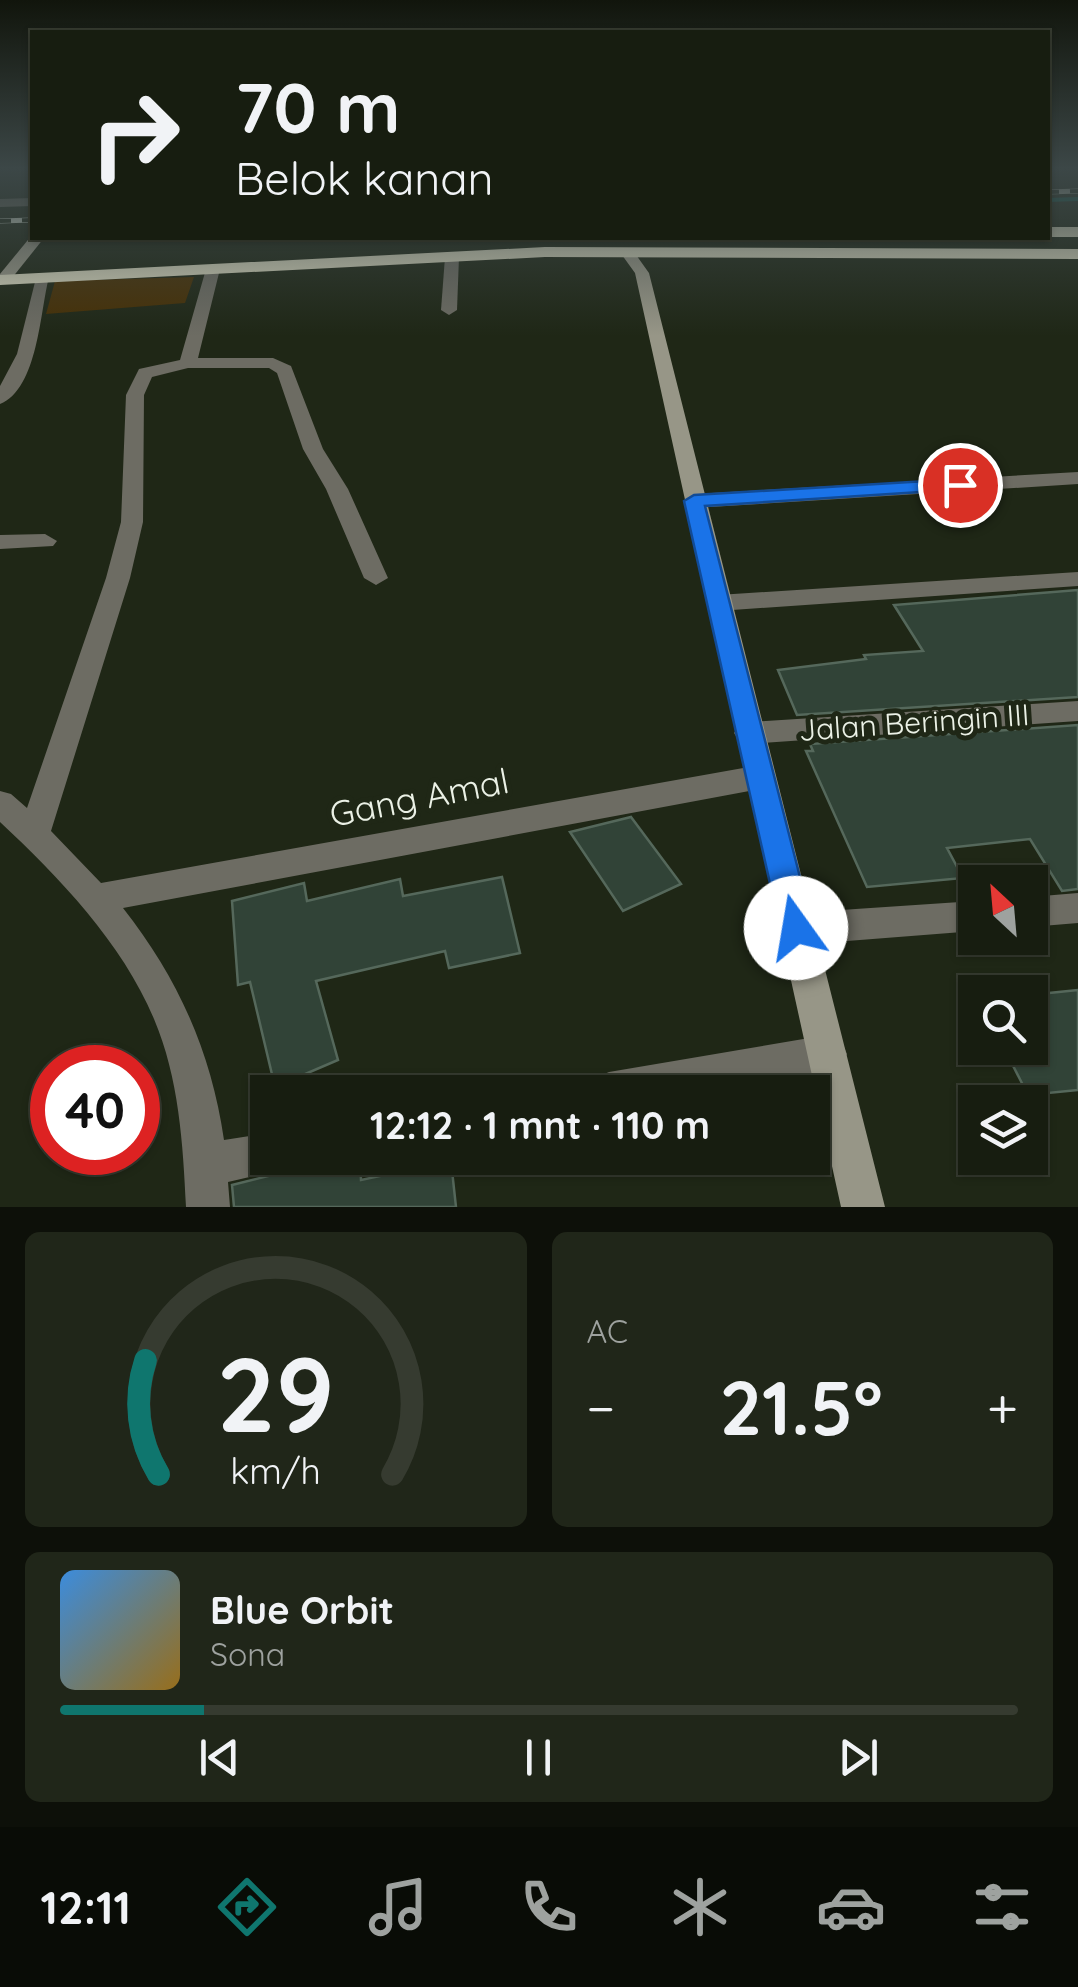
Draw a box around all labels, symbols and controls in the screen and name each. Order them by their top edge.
text: 70 m [235,63,401,151]
icon: right [70,70,200,200]
text: Belok kanan [235,150,494,206]
pin [918,443,1003,528]
icon: arrive [933,458,988,513]
street label: Jalan Beringin III [798,695,1030,749]
street label: Gang Amal [326,758,512,836]
north arrow [958,865,1048,955]
map controls [958,865,1048,1175]
position arrow [744,876,848,980]
button: search [958,975,1048,1065]
speed limit sign: 40 [30,1045,160,1175]
button: layers [958,1085,1048,1175]
text: 12:12 · 1 mnt · 110 m [370,1101,710,1149]
text: AC [587,1311,628,1351]
text: 29 [217,1328,335,1458]
text: 21.5° [719,1360,883,1454]
text: − [587,1373,615,1442]
text: + [987,1373,1018,1442]
text: km/h [230,1448,321,1493]
text: Blue Orbit [210,1586,394,1634]
text: Sona [210,1634,285,1674]
icon: previous [192,1730,247,1785]
icon: pause [511,1730,566,1785]
icon: next [831,1730,886,1785]
icon: directions [212,1872,282,1942]
icon: music [363,1872,433,1942]
icon: phone [514,1872,584,1942]
icon: climate [665,1872,735,1942]
icon: car [816,1872,886,1942]
icon: filters [967,1872,1037,1942]
text: 12:11 [41,1879,131,1935]

